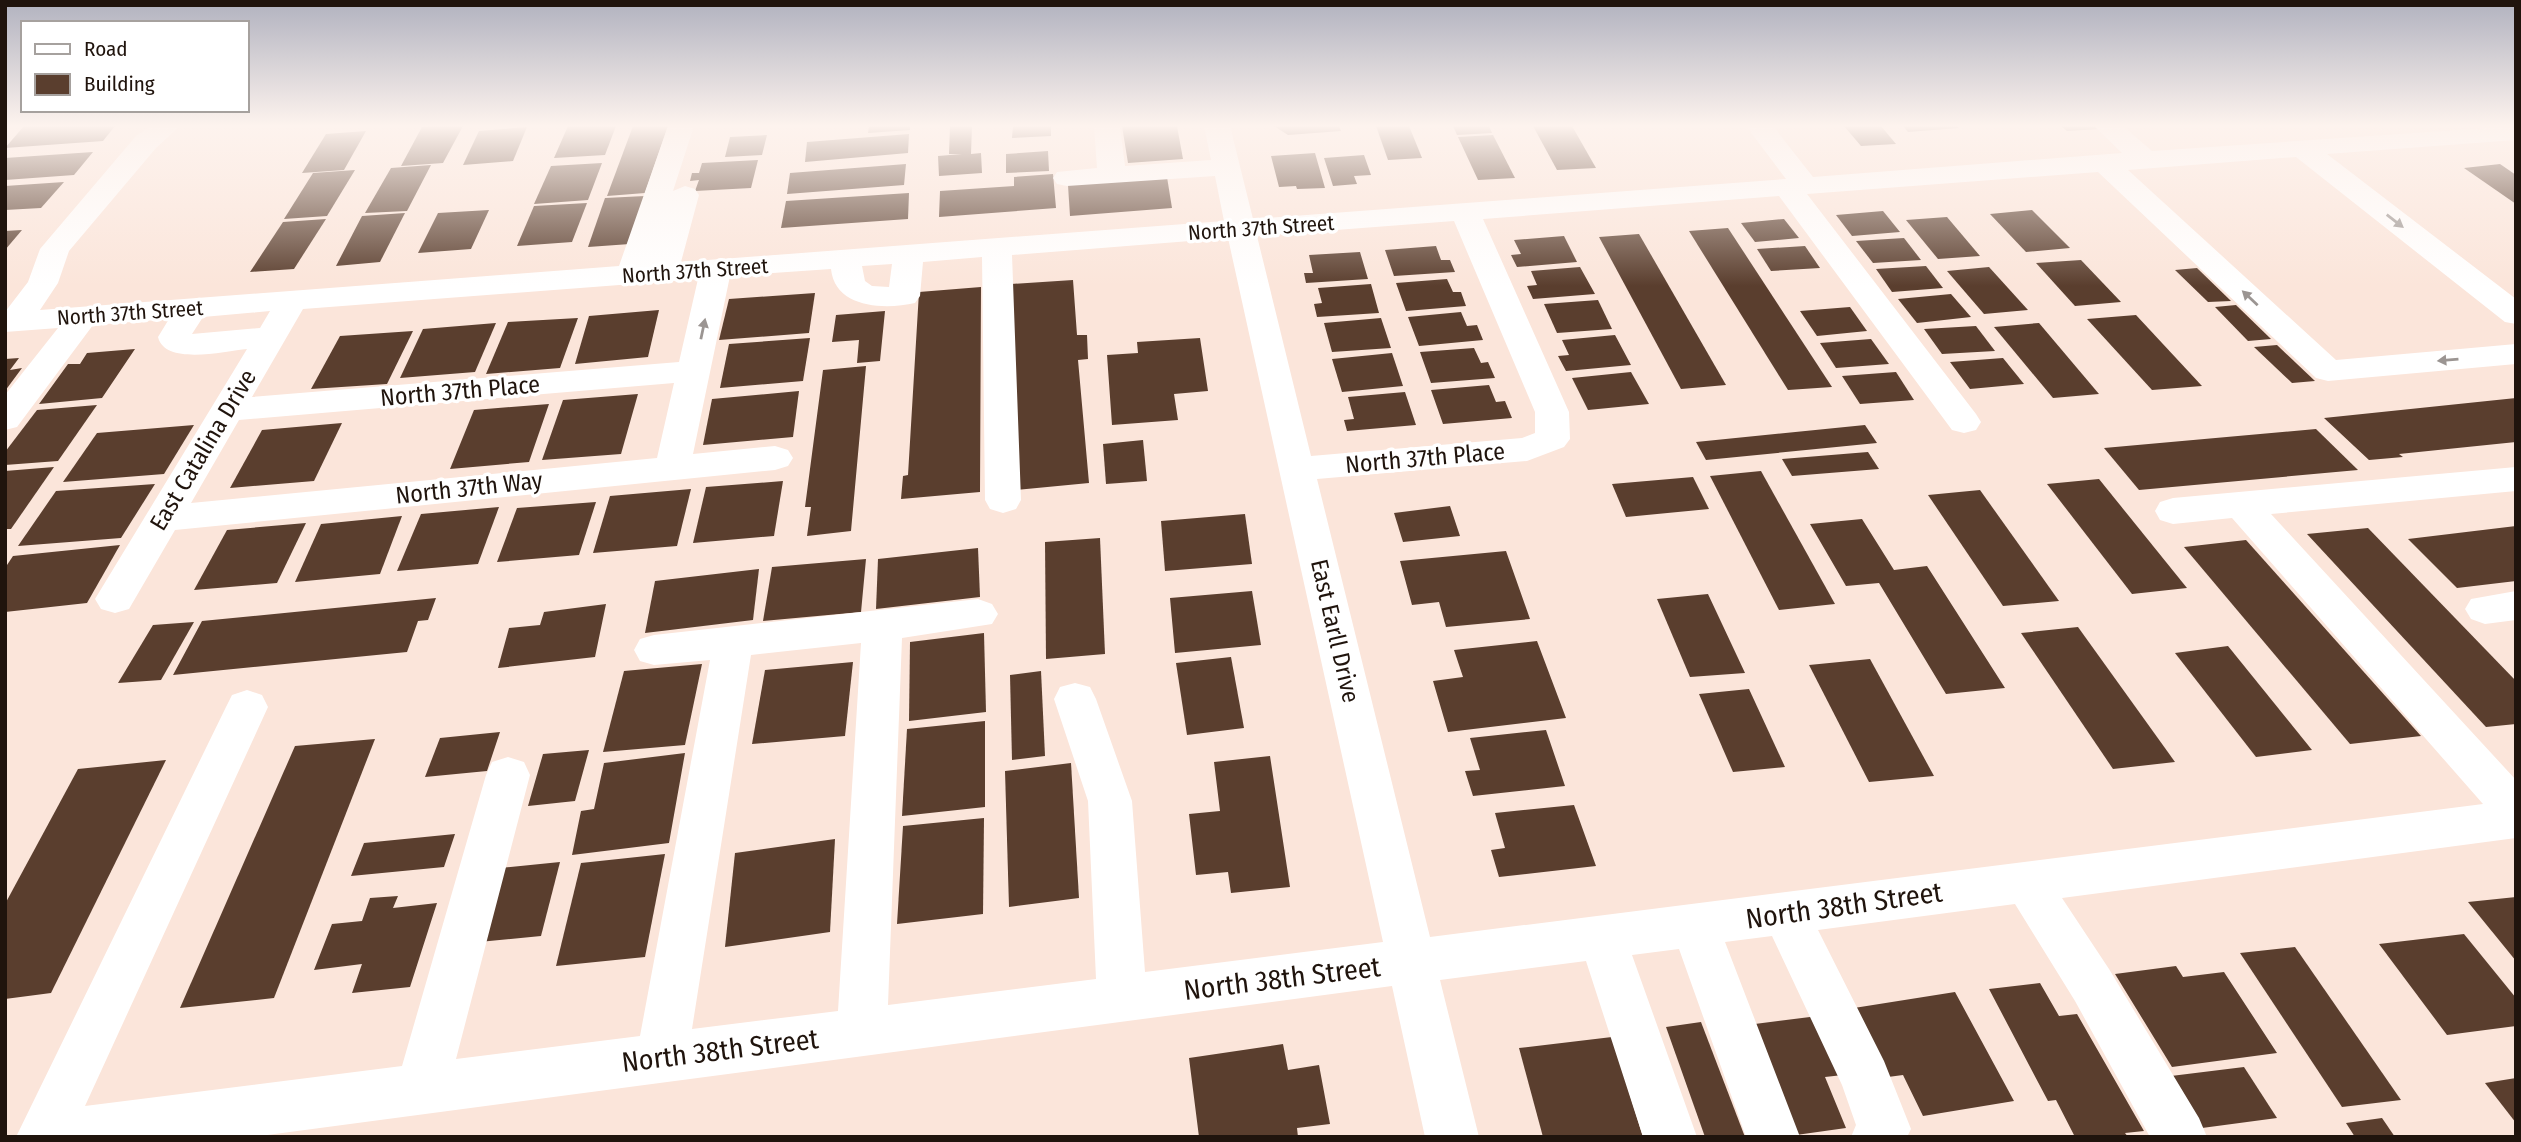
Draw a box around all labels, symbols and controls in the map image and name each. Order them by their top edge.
legend [21,21,248,112]
text: Road [84,36,128,62]
text: Building [84,71,155,97]
street label: North 37th Street [1187,210,1335,246]
one-way arrow [2386,213,2404,228]
street label: North 37th Street [621,253,769,289]
one-way arrow [2242,290,2259,306]
street label: North 37th Street [56,295,204,331]
one-way arrow [697,318,708,340]
one-way arrow [2437,355,2459,366]
street label: East Catalina Drive [144,365,262,535]
street label: North 37th Place [379,370,541,412]
street label: North 37th Place [1344,437,1506,479]
street label: North 37th Way [394,466,544,510]
street label: East Earll Drive [1305,556,1365,706]
street label: North 38th Street [1744,875,1945,936]
street label: North 38th Street [1182,950,1383,1007]
street label: North 38th Street [620,1022,821,1079]

